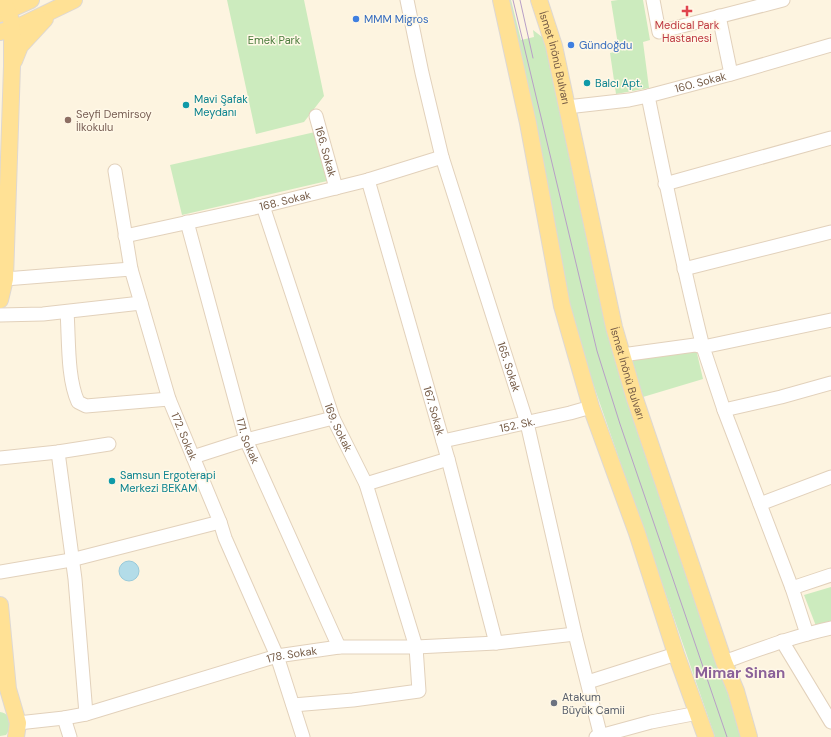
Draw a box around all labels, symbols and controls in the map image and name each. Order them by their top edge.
marker: Medical Park Hastanesi [681,5,693,17]
street label: İsmet İnönü Bulvarı [536,9,573,106]
place label: MMM Migros [364,12,429,26]
marker: MMM Migros [351,14,361,24]
place label: Medical Park Hastanesi [655,18,720,45]
park label: Emek Park [248,33,301,47]
place label: Gündoğdu [579,38,632,52]
marker: Gündoğdu [566,40,576,50]
street label: 160. Sokak [673,69,728,96]
place label: Balcı Apt. [595,76,642,90]
marker: Balcı Apt. [582,78,592,88]
place label: Mavi Şafak Meydanı [194,92,248,119]
marker: Mavi Şafak Meydanı [181,100,191,110]
place label: Seyfi Demirsoy İlkokulu [76,107,152,134]
marker: Seyfi Demirsoy İlkokulu [63,115,73,125]
street label: 166. Sokak [312,125,340,179]
street label: 168. Sokak [258,187,313,214]
street label: İsmet İnönü Bulvarı [607,325,648,421]
street label: 165. Sokak [494,340,524,394]
street label: 167. Sokak [420,385,448,437]
street label: 169. Sokak [322,401,356,454]
street label: 172. Sokak [168,410,201,463]
street label: 152. Sk. [498,414,536,435]
street label: 171. Sokak [233,416,263,466]
place label: Samsun Ergoterapi Merkezi BEKAM [120,468,216,495]
marker: Samsun Ergoterapi Merkezi BEKAM [107,476,117,486]
street label: 178. Sokak [265,643,318,666]
district label: Mimar Sinan [695,663,785,683]
place label: Atakum Büyük Camii [562,690,625,717]
marker: Atakum Büyük Camii [549,698,559,708]

